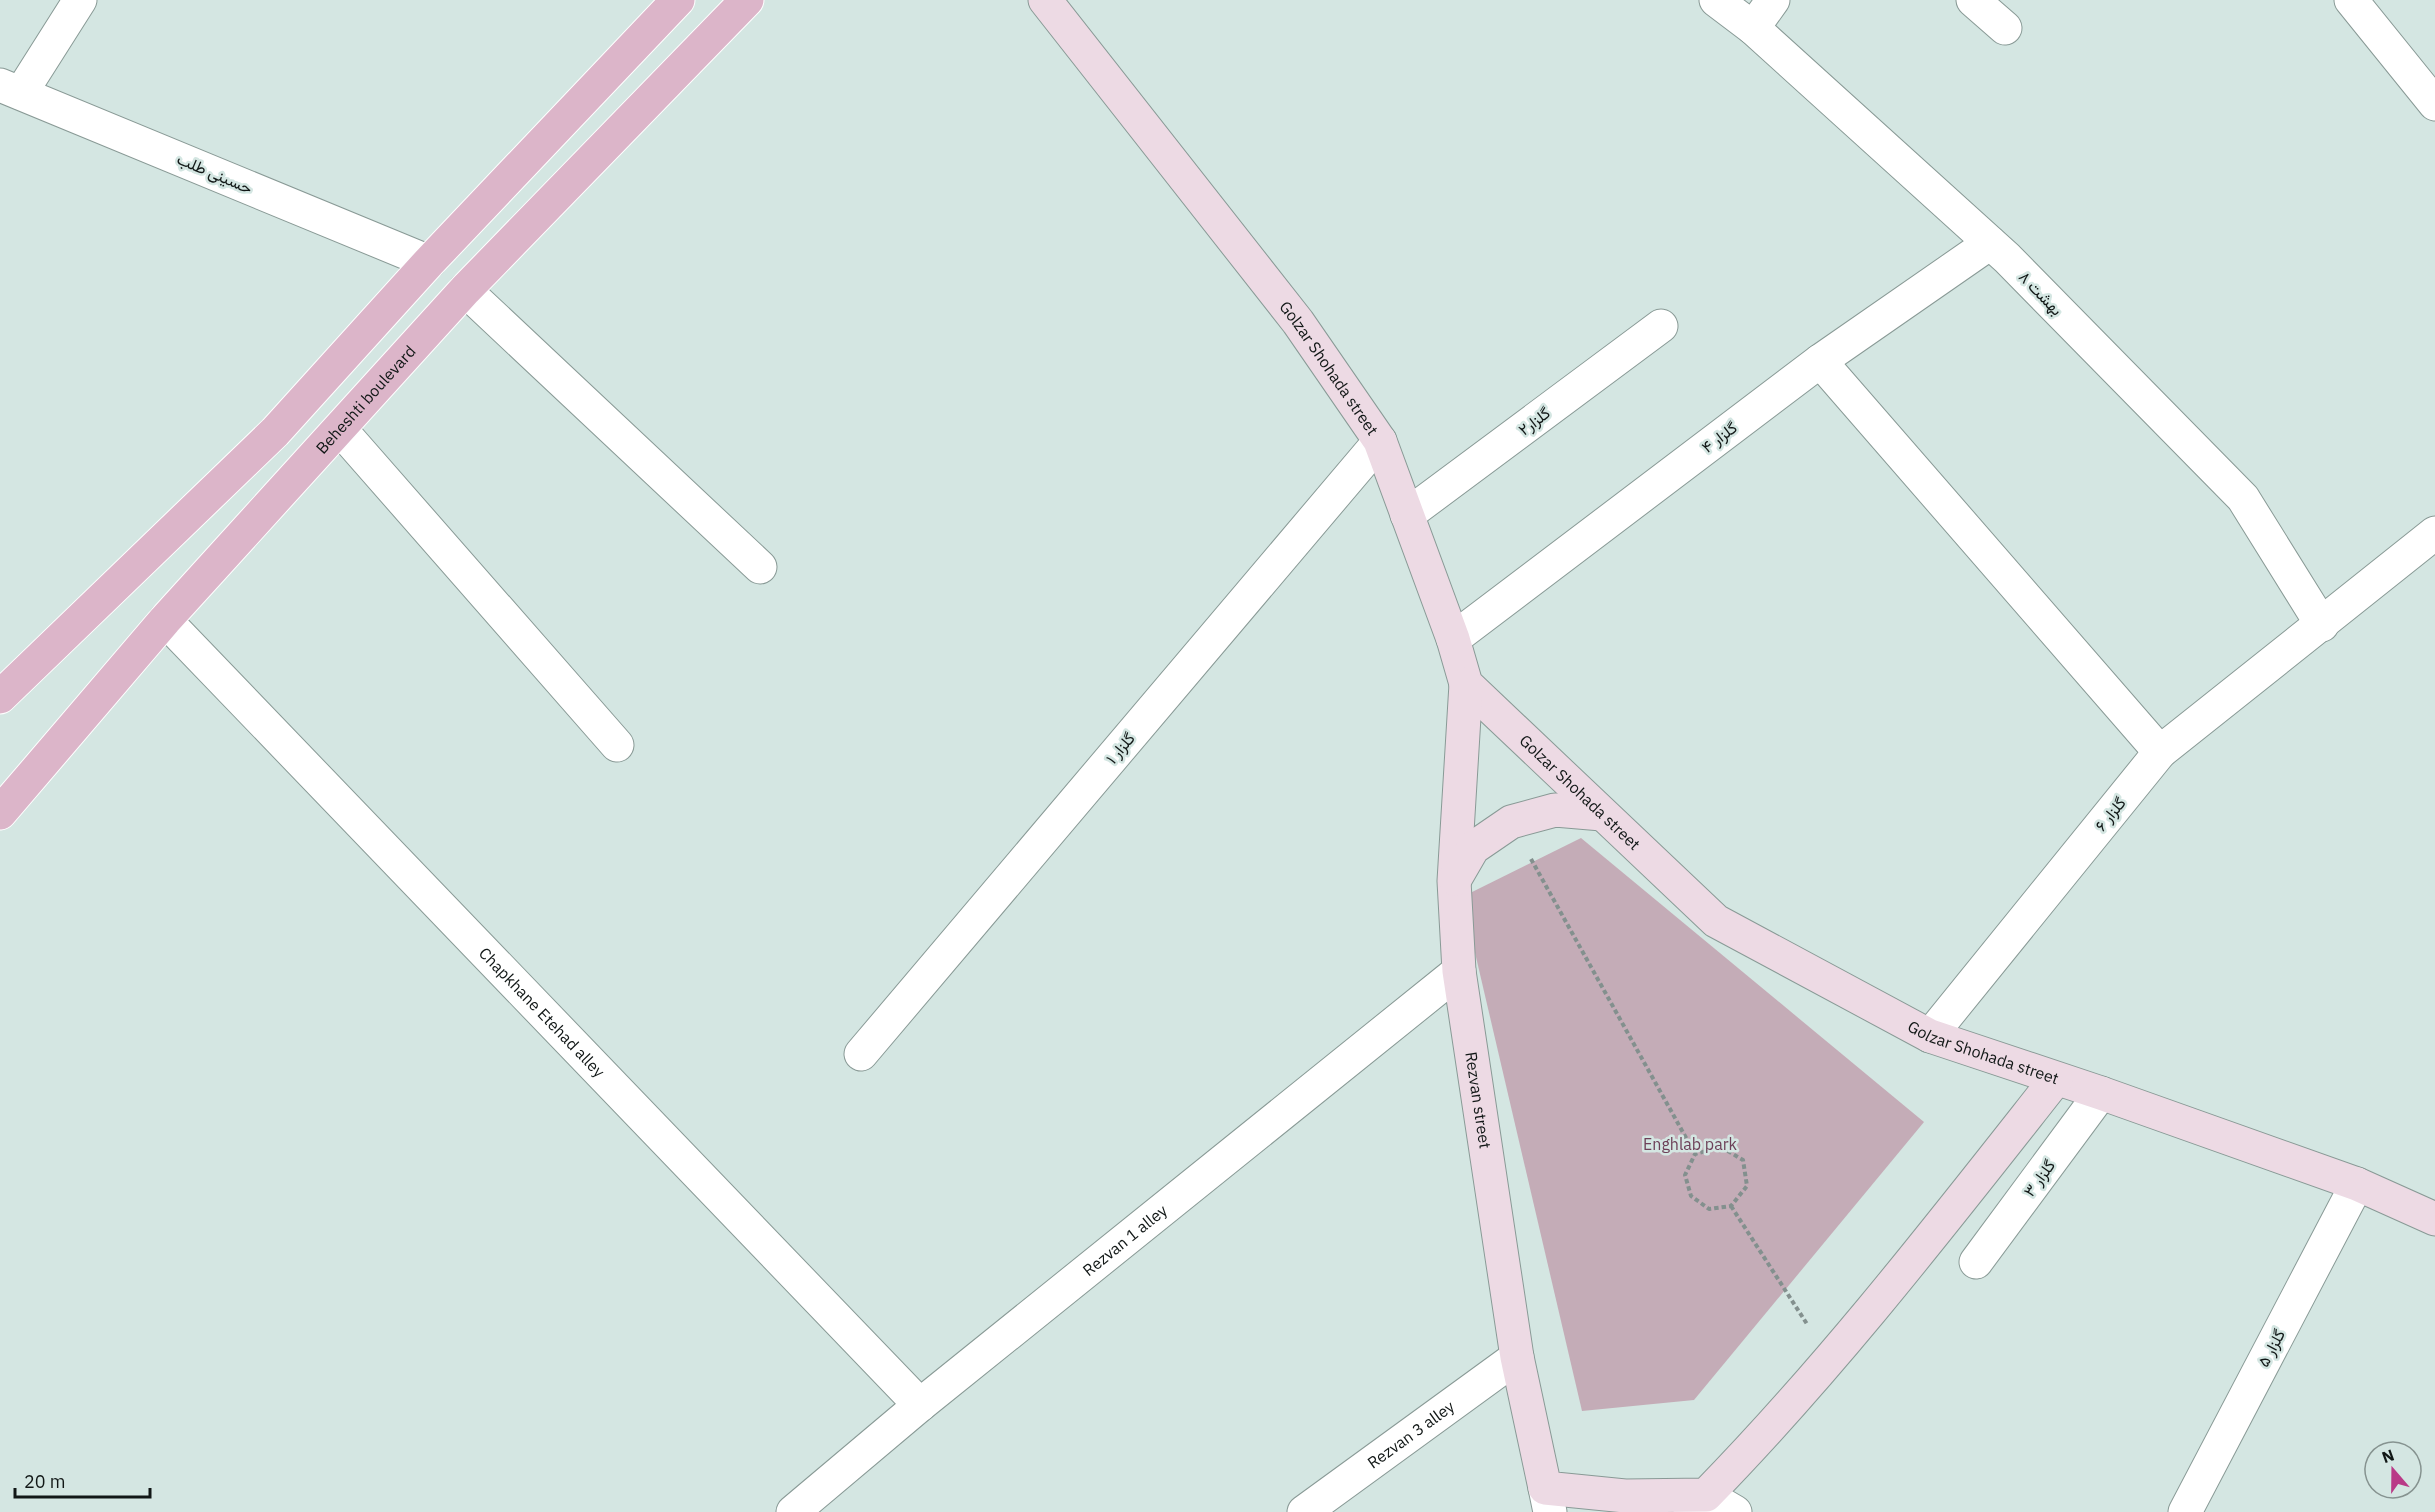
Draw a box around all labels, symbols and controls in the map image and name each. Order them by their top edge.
street label: حسینی طلب [174,148,256,199]
street label: بهشت ۸ [2014,267,2067,320]
street label: Golzar Shohada street [1275,297,1383,439]
street label: Beheshti boulevard [311,341,420,458]
street label: گلزار۲ [1514,403,1555,440]
street label: گلزار ۴ [1697,417,1741,458]
street label: گلزار ۱ [1101,728,1140,768]
street label: Golzar Shohada street [1515,730,1645,854]
street label: گلزار ۶ [2090,793,2131,836]
street label: Chapkhane Etehad alley [475,943,609,1081]
street label: Golzar Shohada street [1904,1016,2061,1088]
street label: Rezvan street [1461,1050,1496,1150]
park label: Enghlab park [1643,1134,1738,1154]
street label: گلزار ۳ [2019,1156,2060,1201]
street label: Rezvan 1 alley [1079,1200,1171,1280]
street label: گلزار ۵ [2253,1326,2290,1371]
street label: Rezvan 3 alley [1363,1396,1458,1473]
north arrow [2363,1440,2423,1500]
text: N [2379,1445,2397,1467]
scale bar [15,1461,150,1499]
text: 20 m [24,1470,66,1493]

